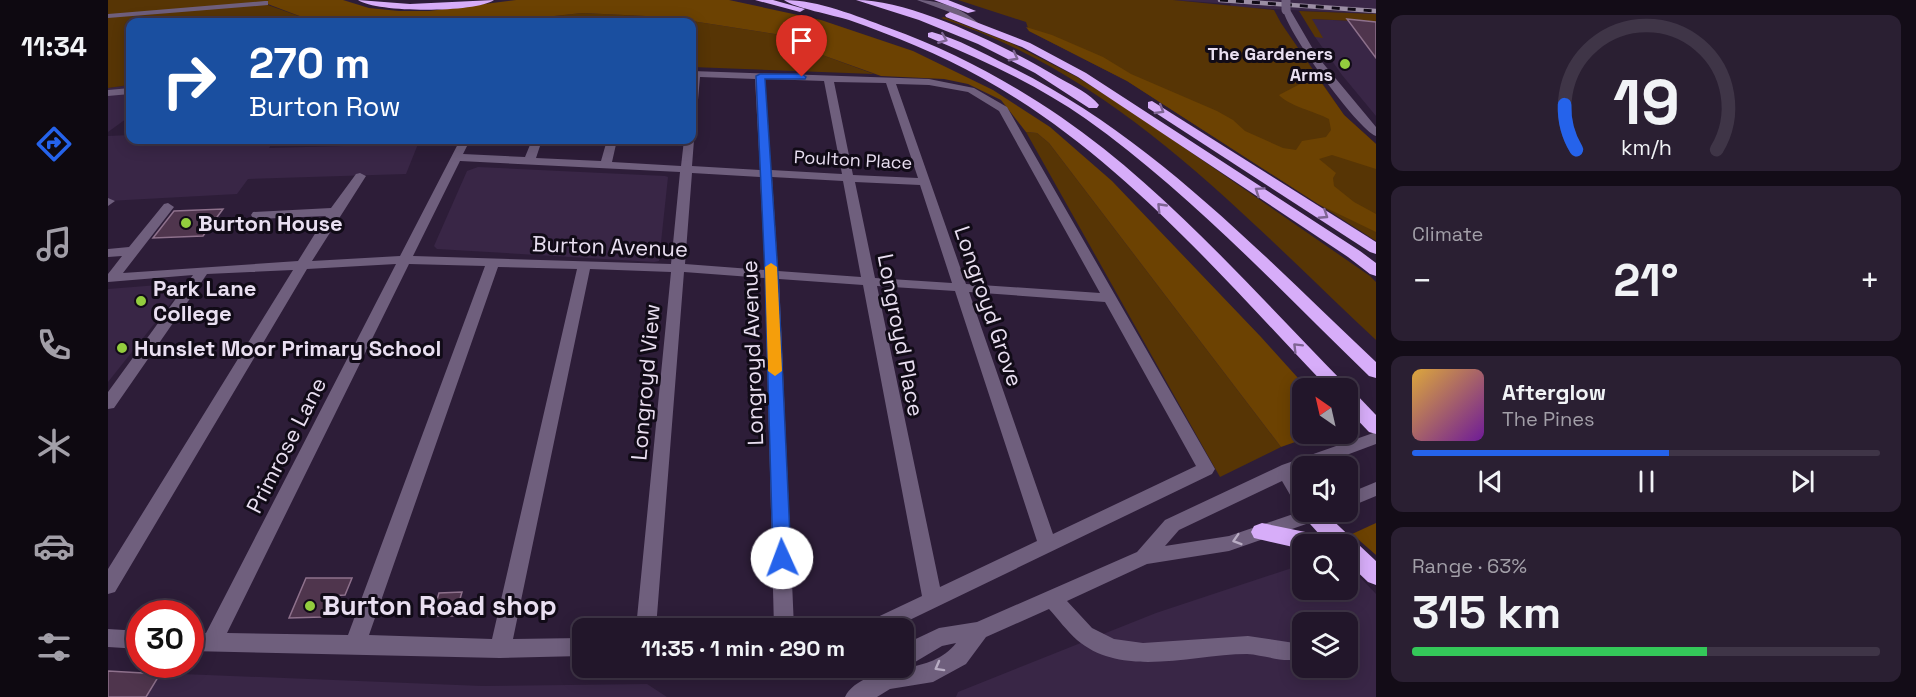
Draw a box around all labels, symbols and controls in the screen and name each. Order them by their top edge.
pin [776,15,827,77]
icon: arrive [785,24,818,57]
text: 11:34 [21,29,87,64]
one-way arrow [937,32,948,44]
text: 270 m [249,37,370,90]
icon: right [150,42,228,120]
place label: The Gardeners Arms [1208,42,1333,86]
one-way arrow [1007,50,1018,61]
marker: The Gardeners Arms [1338,57,1352,71]
text: 19 [1613,63,1679,142]
text: Burton Row [249,89,401,124]
one-way arrow [1154,102,1164,114]
icon: directions [33,123,75,165]
text: km/h [1620,134,1672,161]
street label: Poulton Place [793,145,913,174]
one-way arrow [1254,187,1265,198]
one-way arrow [1158,203,1169,214]
one-way arrow [1317,208,1328,219]
place label: Burton House [198,209,343,237]
marker: Burton House [179,216,193,230]
text: Climate [1412,221,1483,247]
street label: Longroyd Grove [948,222,1030,390]
icon: music [33,223,75,265]
street label: Burton Avenue [531,229,689,263]
street label: Longroyd Place [872,251,930,419]
text: 21° [1614,252,1678,309]
street label: Longroyd Avenue [735,260,769,446]
text: − [1412,260,1432,302]
text: + [1860,260,1880,302]
place label: Park Lane College [153,274,256,327]
marker: Park Lane College [134,294,148,308]
street label: Longroyd View [624,303,666,461]
icon: phone [33,324,75,366]
place label: Hunslet Moor Primary School [134,334,441,362]
marker: Hunslet Moor Primary School [115,341,129,355]
one-way arrow [1294,343,1305,354]
street label: Primrose Lane [240,372,332,518]
north arrow [1292,378,1358,444]
map controls [1292,378,1358,678]
text: Afterglow [1502,378,1606,406]
text: The Pines [1502,406,1595,432]
icon: climate [33,425,75,467]
button: sound [1292,456,1358,522]
icon: previous [1474,465,1507,498]
icon: pause [1630,465,1663,498]
icon: next [1786,465,1819,498]
icon: car [33,525,75,567]
position arrow [750,526,814,590]
one-way arrow [1232,533,1243,545]
button: search [1292,534,1358,600]
text: Range · 63% [1412,553,1527,579]
text: 315 km [1412,584,1561,641]
place label: Burton Road shop [322,588,557,623]
marker: Burton Road shop [303,599,317,613]
speed limit sign: 30 [126,600,204,678]
button: layers [1292,612,1358,678]
icon: filters [33,626,75,668]
text: 11:35 · 1 min · 290 m [641,634,845,662]
one-way arrow [935,660,945,671]

